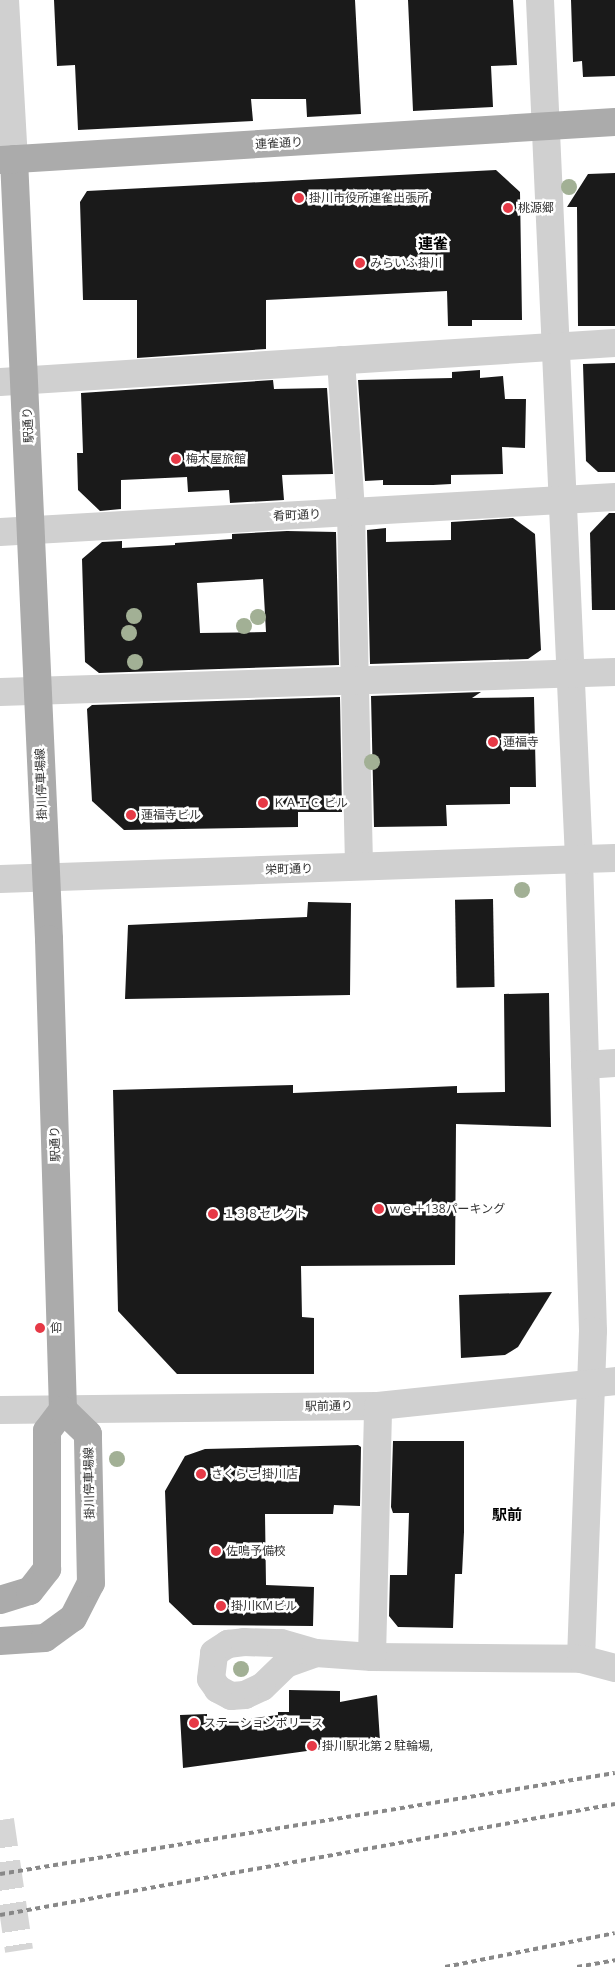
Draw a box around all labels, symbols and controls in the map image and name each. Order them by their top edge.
street label: 連雀通り [255,135,303,151]
place label: 掛川市役所連雀出張所 [309,191,429,205]
marker: 掛川市役所連雀出張所 [293,192,305,204]
place label: 桃源郷 [518,201,554,215]
marker: 桃源郷 [502,202,514,214]
district label: 連雀 [418,235,448,253]
place label: みらいふ掛川 [370,256,442,270]
marker: みらいふ掛川 [354,257,366,269]
street label: 駅通り [20,407,36,443]
place label: 梅木屋旅館 [186,452,246,466]
marker: 梅木屋旅館 [170,453,182,465]
street label: 肴町通り [273,507,321,523]
place label: 蓮福寺 [503,735,539,749]
marker: 蓮福寺 [487,736,499,748]
street label: 掛川停車場線 [33,748,49,820]
place label: ＫＡＩＣ ビル [273,796,348,810]
marker: ＫＡＩＣ ビル [257,797,269,809]
place label: 蓮福寺ビル [141,808,201,822]
marker: 蓮福寺ビル [125,809,137,821]
street label: 栄町通り [265,861,313,877]
street label: 駅通り [47,1126,63,1162]
place label: ｗｅ＋138パーキング [389,1202,506,1216]
marker: ｗｅ＋138パーキング [373,1203,385,1215]
place label: １３８セレクト [223,1207,307,1221]
marker: １３８セレクト [207,1208,219,1220]
place label: 仰 [50,1321,62,1335]
marker: 仰 [34,1322,46,1334]
street label: 駅前通り [305,1398,353,1414]
street label: 掛川停車場線 [81,1447,97,1519]
place label: さくらこ 掛川店 [211,1467,298,1481]
marker: さくらこ 掛川店 [195,1468,207,1480]
district label: 駅前 [492,1506,522,1524]
place label: 佐鳴予備校 [226,1544,286,1558]
marker: 佐鳴予備校 [210,1545,222,1557]
place label: 掛川KMビル [231,1599,297,1613]
marker: 掛川KMビル [215,1600,227,1612]
place label: ステーションポリース [204,1716,324,1730]
marker: ステーションポリース [188,1717,200,1729]
place label: 掛川駅北第２駐輪場, [322,1739,433,1753]
marker: 掛川駅北第２駐輪場, [306,1740,318,1752]

